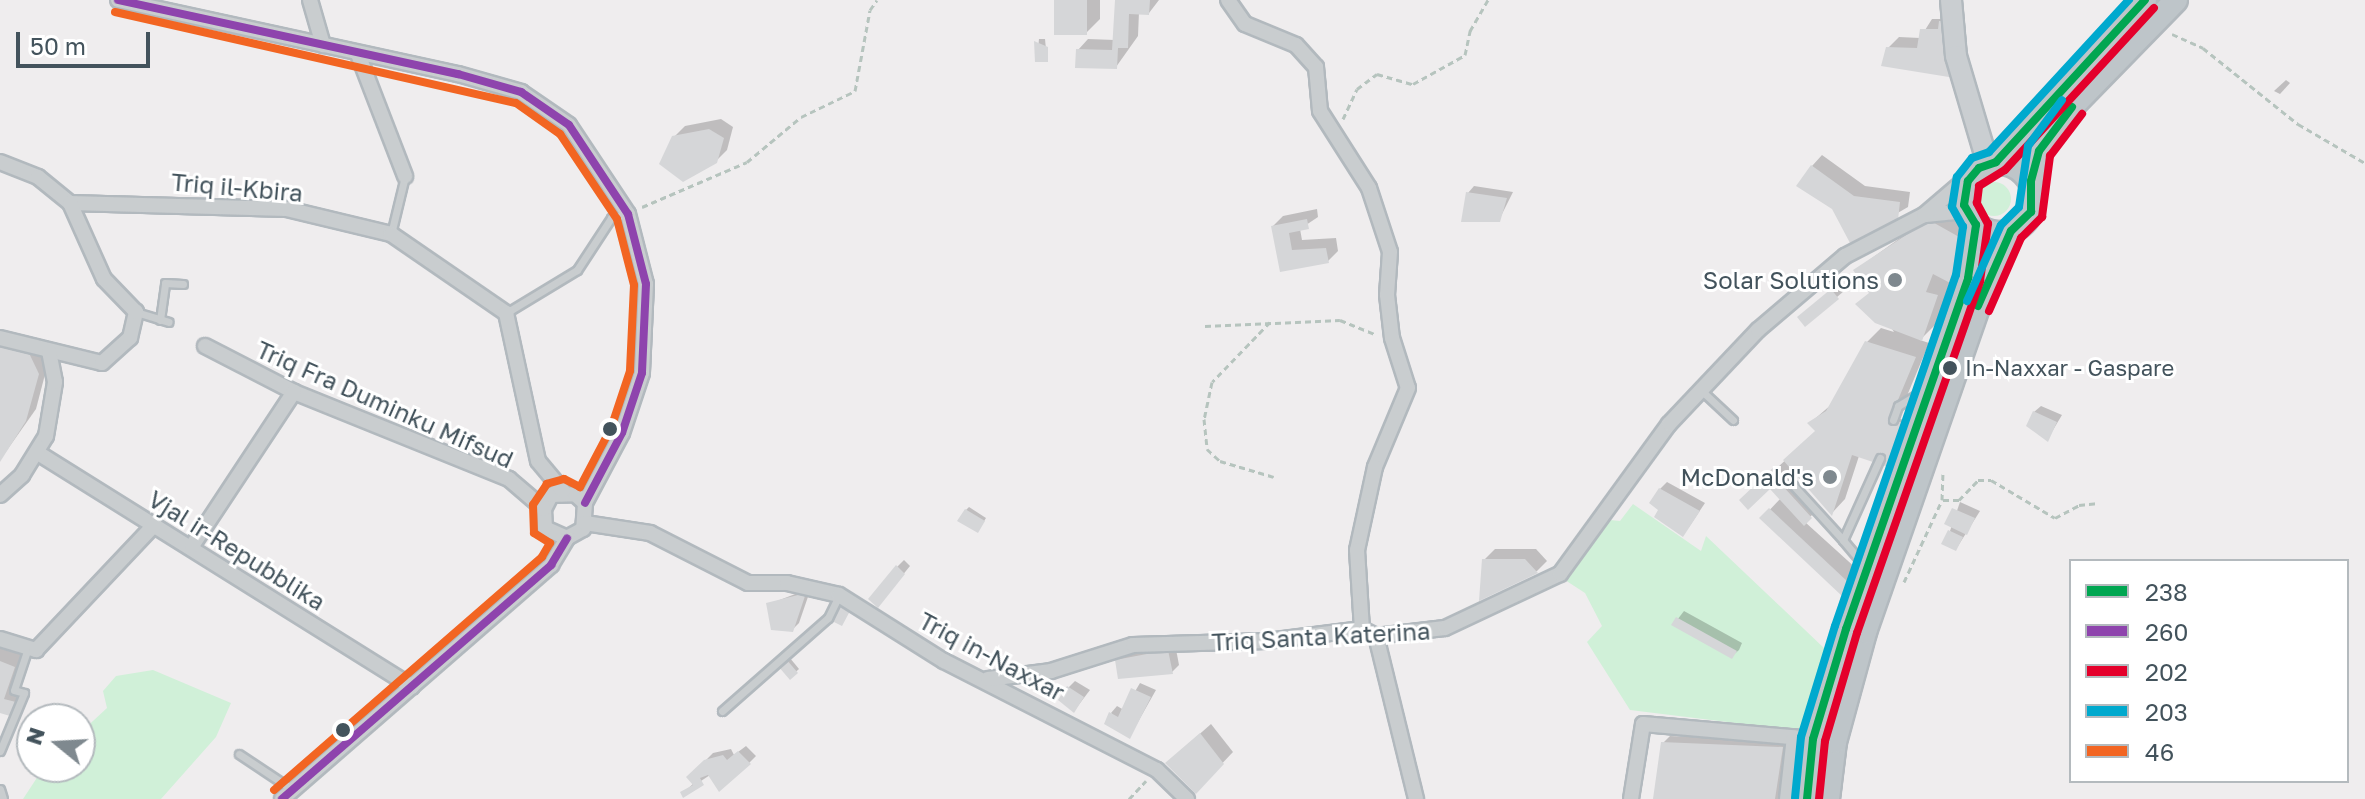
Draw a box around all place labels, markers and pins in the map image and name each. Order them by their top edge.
place label: Solar Solutions [1703,266,1879,294]
marker: Solar Solutions [1886,271,1904,289]
place label: In-Naxxar - Gaspare [1965,355,2174,381]
marker: In-Naxxar - Gaspare [1942,360,1958,376]
unlabelled marker [602,421,618,437]
place label: McDonald's [1681,463,1814,491]
marker: McDonald's [1821,468,1839,486]
unlabelled marker [335,722,351,738]

